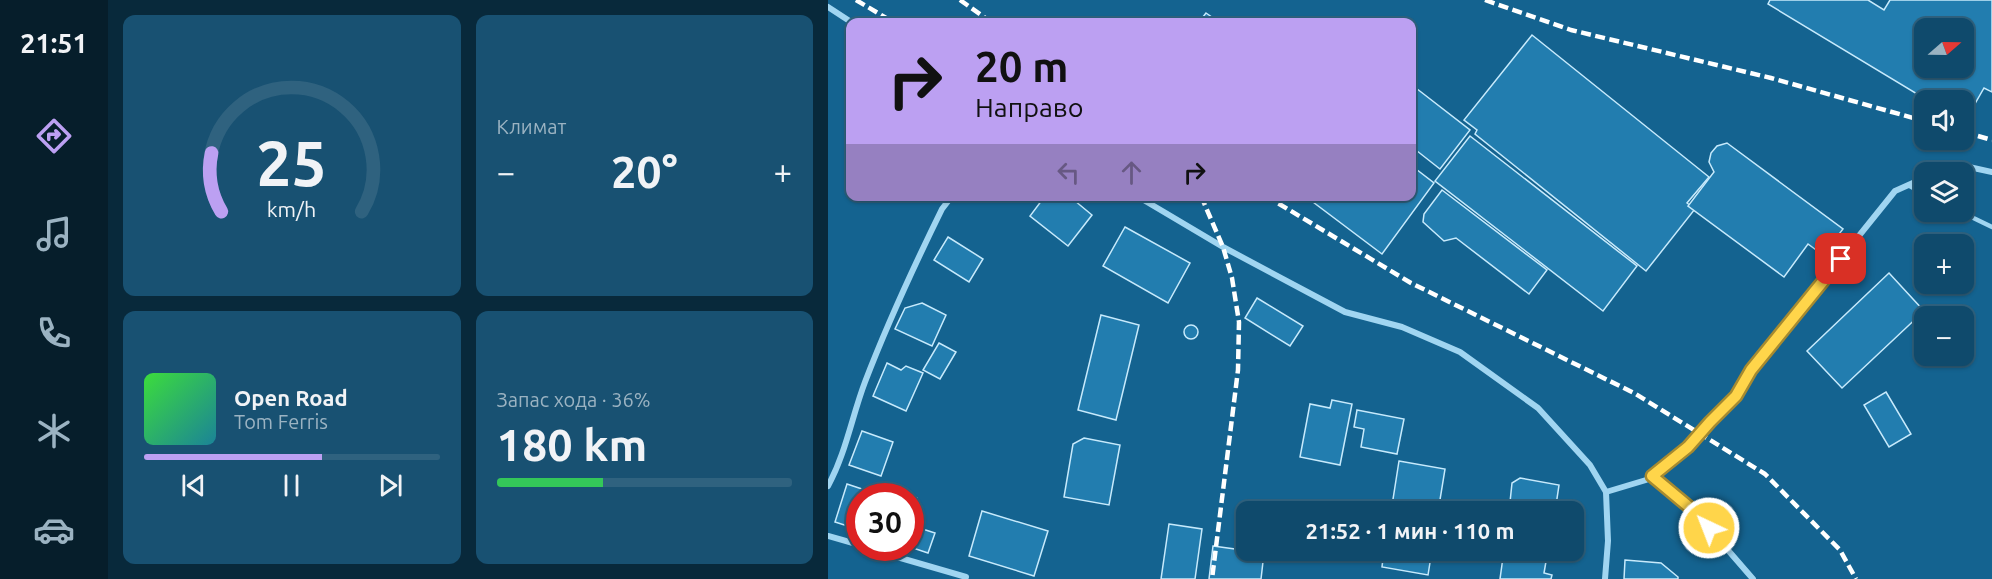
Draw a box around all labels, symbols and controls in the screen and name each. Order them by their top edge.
north arrow [1914,18,1974,78]
map controls [1914,18,1974,366]
text: 21:51 [20,28,88,58]
icon: right [876,42,954,120]
text: 20 m [975,43,1069,90]
button: sound [1914,90,1974,150]
text: Направо [975,92,1084,122]
icon: directions [33,115,75,157]
text: Климат [497,115,566,138]
text: 25 [257,128,327,198]
text: 20° [611,146,678,197]
text: − [497,153,515,190]
text: + [773,153,792,190]
icon: left [1052,156,1085,189]
icon: ahead [1115,156,1148,189]
icon: right [1178,156,1211,189]
button: layers [1914,162,1974,222]
text: km/h [267,198,316,222]
icon: music [33,213,75,255]
pin [1815,233,1866,284]
button: + [1914,234,1974,294]
icon: arrive [1824,242,1857,275]
button: − [1914,306,1974,366]
icon: phone [33,312,75,354]
text: Open Road [234,385,348,410]
text: Запас хода · 36% [497,388,651,411]
icon: climate [33,410,75,452]
text: Tom Ferris [234,410,328,433]
text: 180 km [497,419,647,470]
icon: previous [177,469,210,502]
icon: pause [275,469,308,502]
icon: next [374,469,407,502]
speed limit sign: 30 [846,483,924,561]
position arrow [1677,496,1741,560]
icon: car [33,509,75,551]
text: 21:52 · 1 мин · 110 m [1306,518,1514,543]

